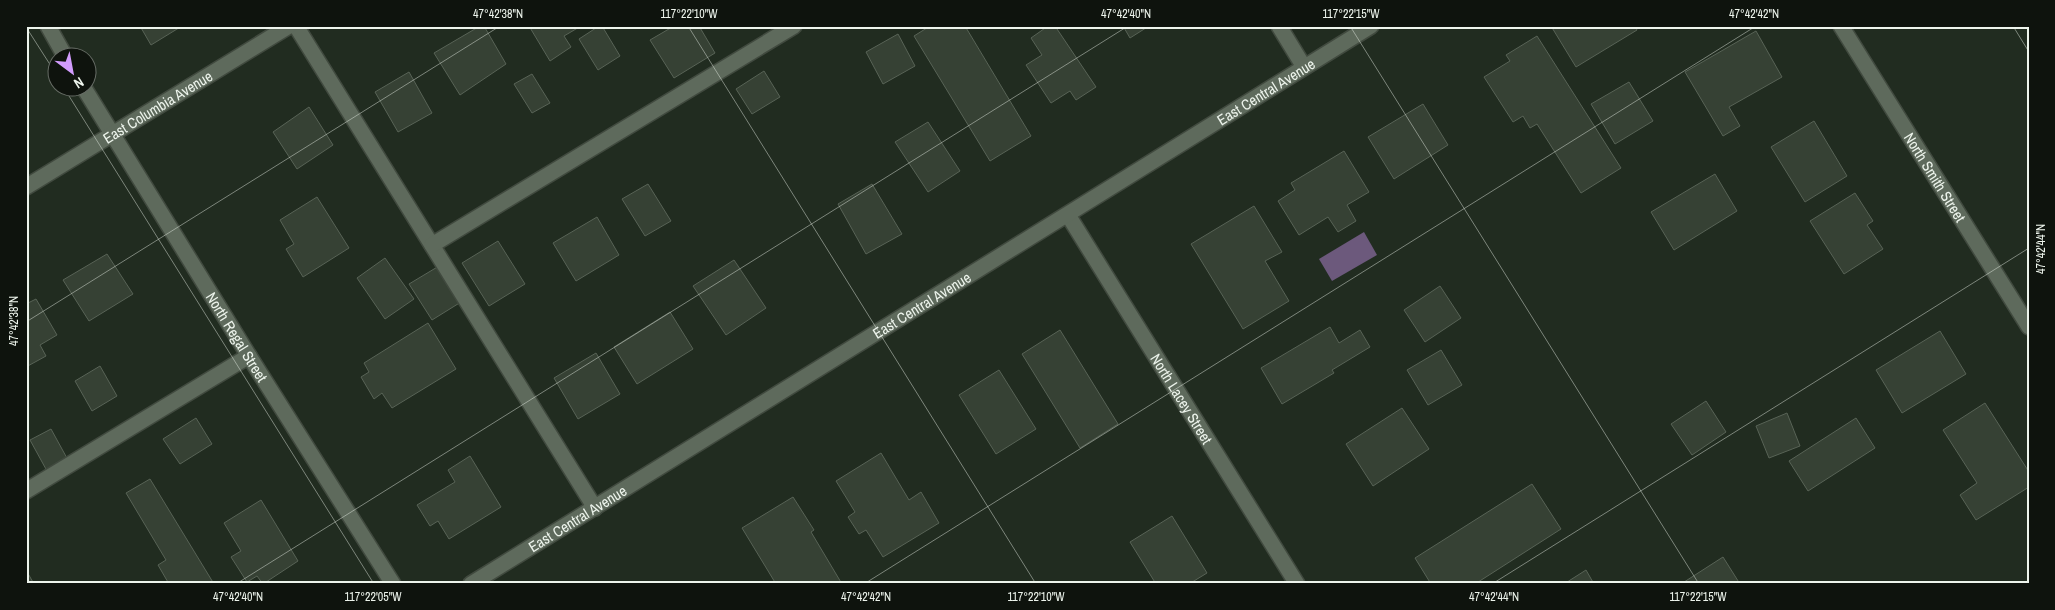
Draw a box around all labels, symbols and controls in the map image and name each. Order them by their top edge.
text: 47°42'38"N [473,6,523,22]
text: 117°22'10"W [660,6,718,22]
text: 47°42'40"N [1101,6,1151,22]
text: 117°22'15"W [1322,6,1380,22]
text: 47°42'42"N [1729,6,1779,22]
north arrow [48,48,98,98]
street label: East Central Avenue [1213,53,1319,130]
street label: East Columbia Avenue [99,65,216,148]
text: N [71,73,87,93]
street label: North Smith Street [1899,128,1972,226]
text: 47°42'44"N [2033,224,2049,274]
street label: East Central Avenue [868,266,975,343]
street label: North Regal Street [201,288,273,386]
text: 47°42'38"N [6,296,22,346]
street label: North Lacey Street [1146,349,1218,448]
street label: East Central Avenue [524,480,631,557]
text: 47°42'40"N [213,589,263,605]
text: 117°22'05"W [344,589,402,605]
text: 47°42'42"N [841,589,891,605]
text: 117°22'10"W [1007,589,1065,605]
text: 47°42'44"N [1469,589,1519,605]
text: 117°22'15"W [1669,589,1727,605]

